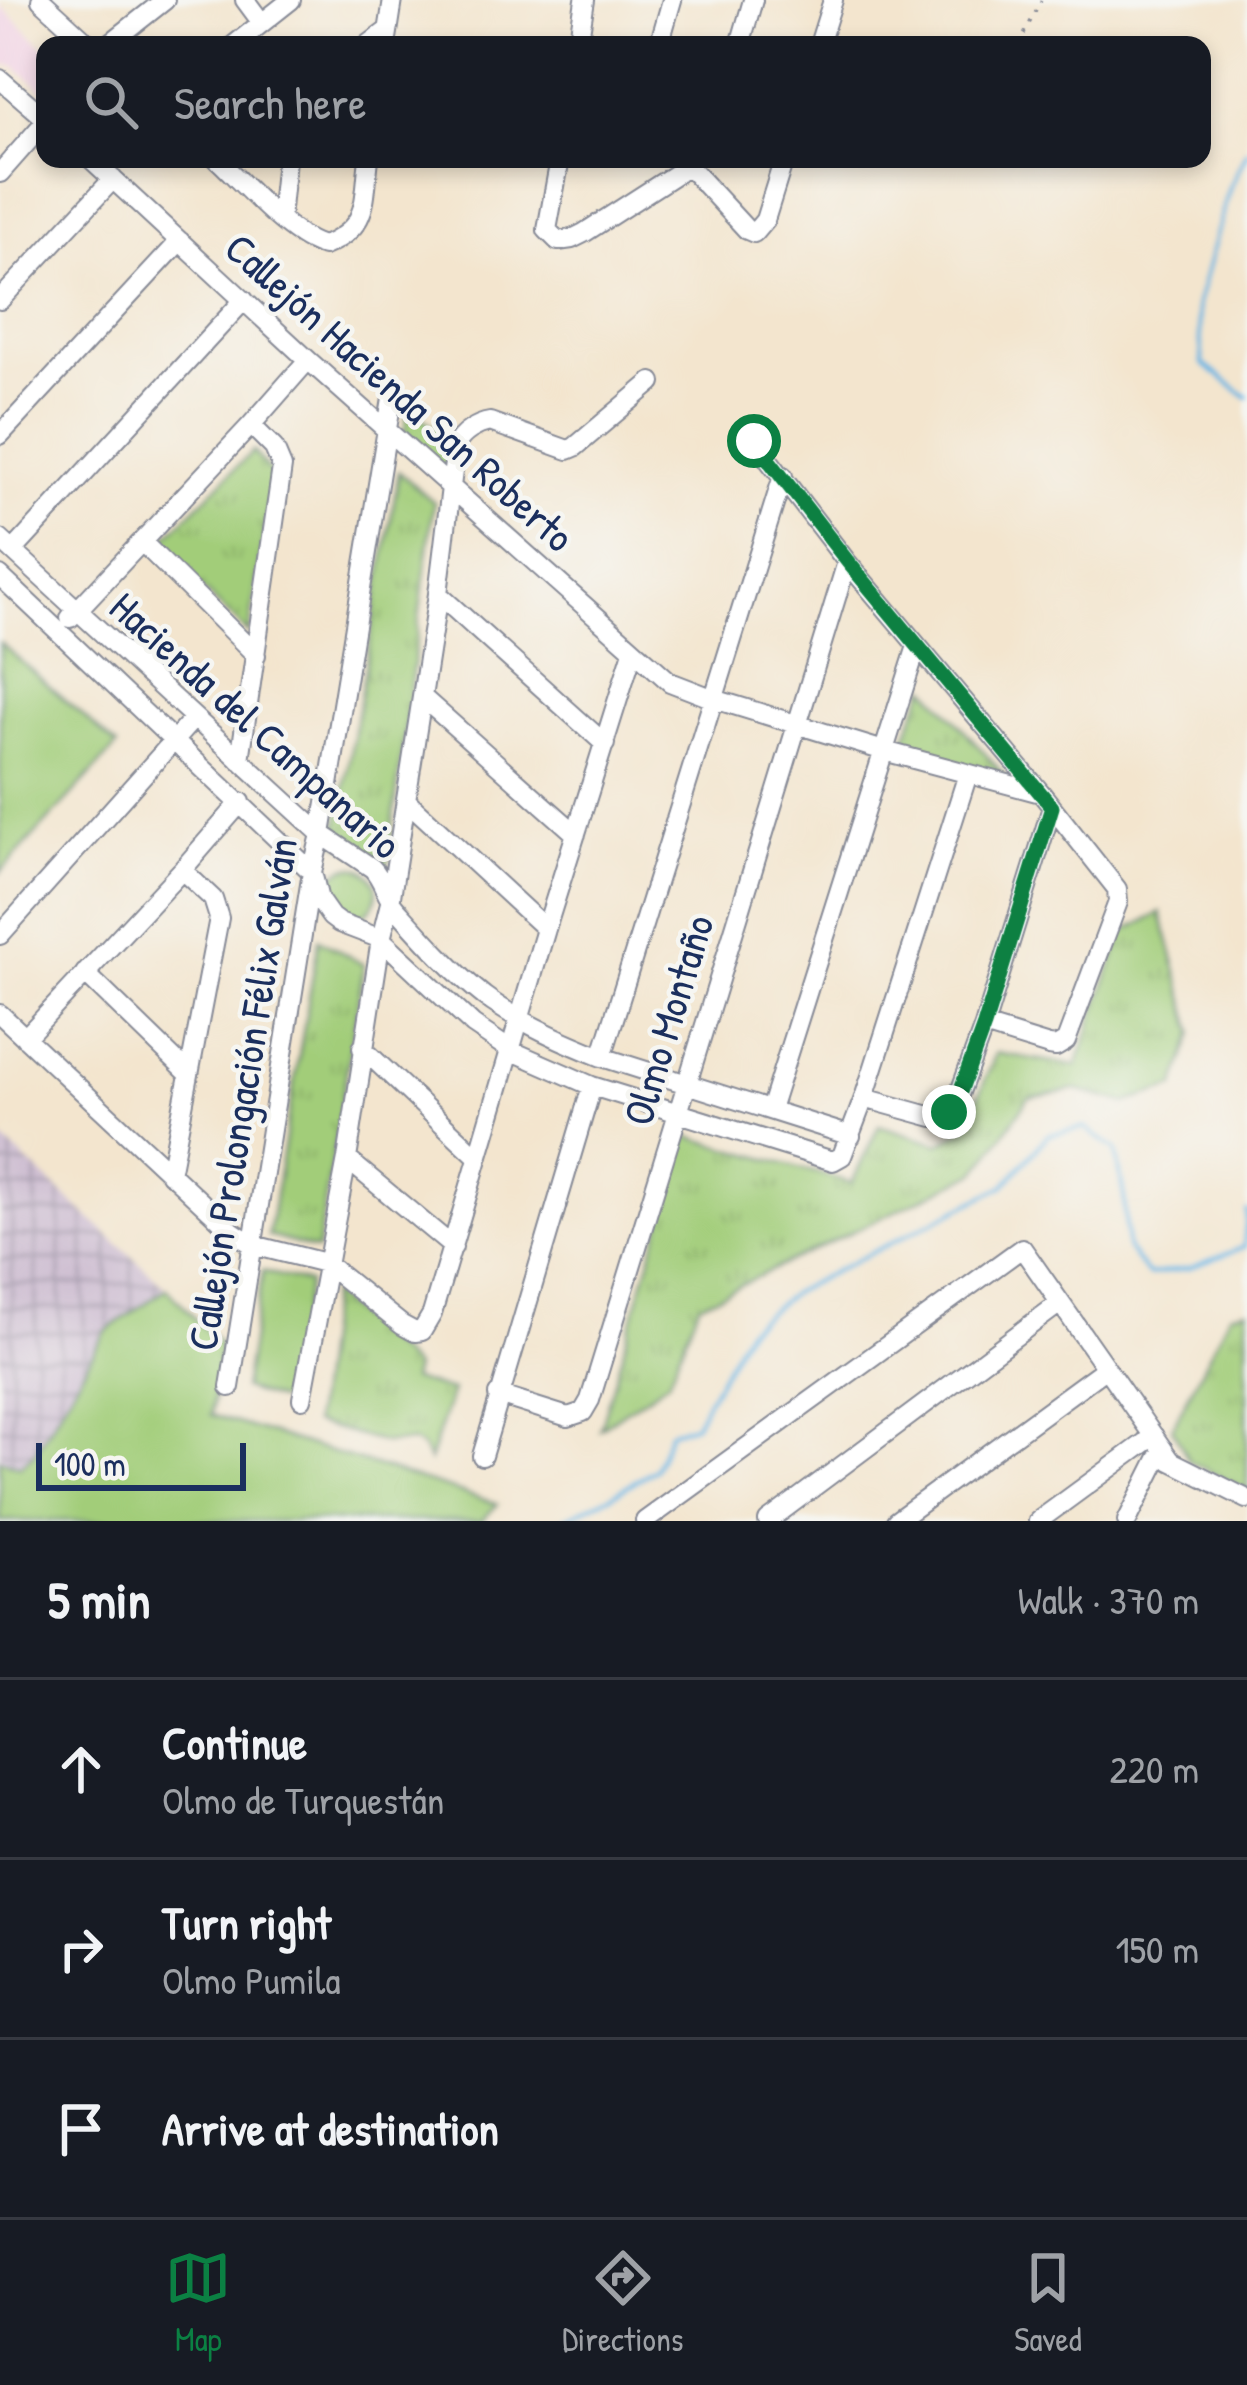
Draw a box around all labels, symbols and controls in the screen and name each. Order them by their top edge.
search box [36,36,1211,168]
icon: search [78,69,144,135]
text: Search here [174,72,366,133]
street label: Callejón Hacienda San Roberto [213,219,587,564]
route start [727,414,781,468]
street label: Hacienda del Campanario [98,578,415,871]
street label: Callejón Prolongación Félix Galván [173,834,310,1354]
street label: Olmo Montaño [608,908,727,1132]
route end [922,1085,976,1139]
scale bar [36,1437,246,1490]
text: 100 m [54,1442,126,1486]
text: 5 min [48,1565,150,1634]
text: Walk · 370 m [1018,1573,1199,1626]
text: Continue [162,1712,307,1773]
icon: ahead [48,1736,114,1802]
text: 220 m [1110,1742,1199,1795]
text: Olmo de Turquestán [162,1773,444,1826]
text: Turn right [162,1892,331,1953]
icon: right [48,1916,114,1982]
text: 150 m [1115,1922,1199,1975]
text: Olmo Pumila [162,1953,341,2006]
icon: arrive [48,2096,114,2162]
text: Arrive at destination [162,2098,499,2159]
tab: Map [165,2245,231,2361]
tab: Directions [562,2245,684,2361]
tab: Saved [1014,2245,1082,2361]

